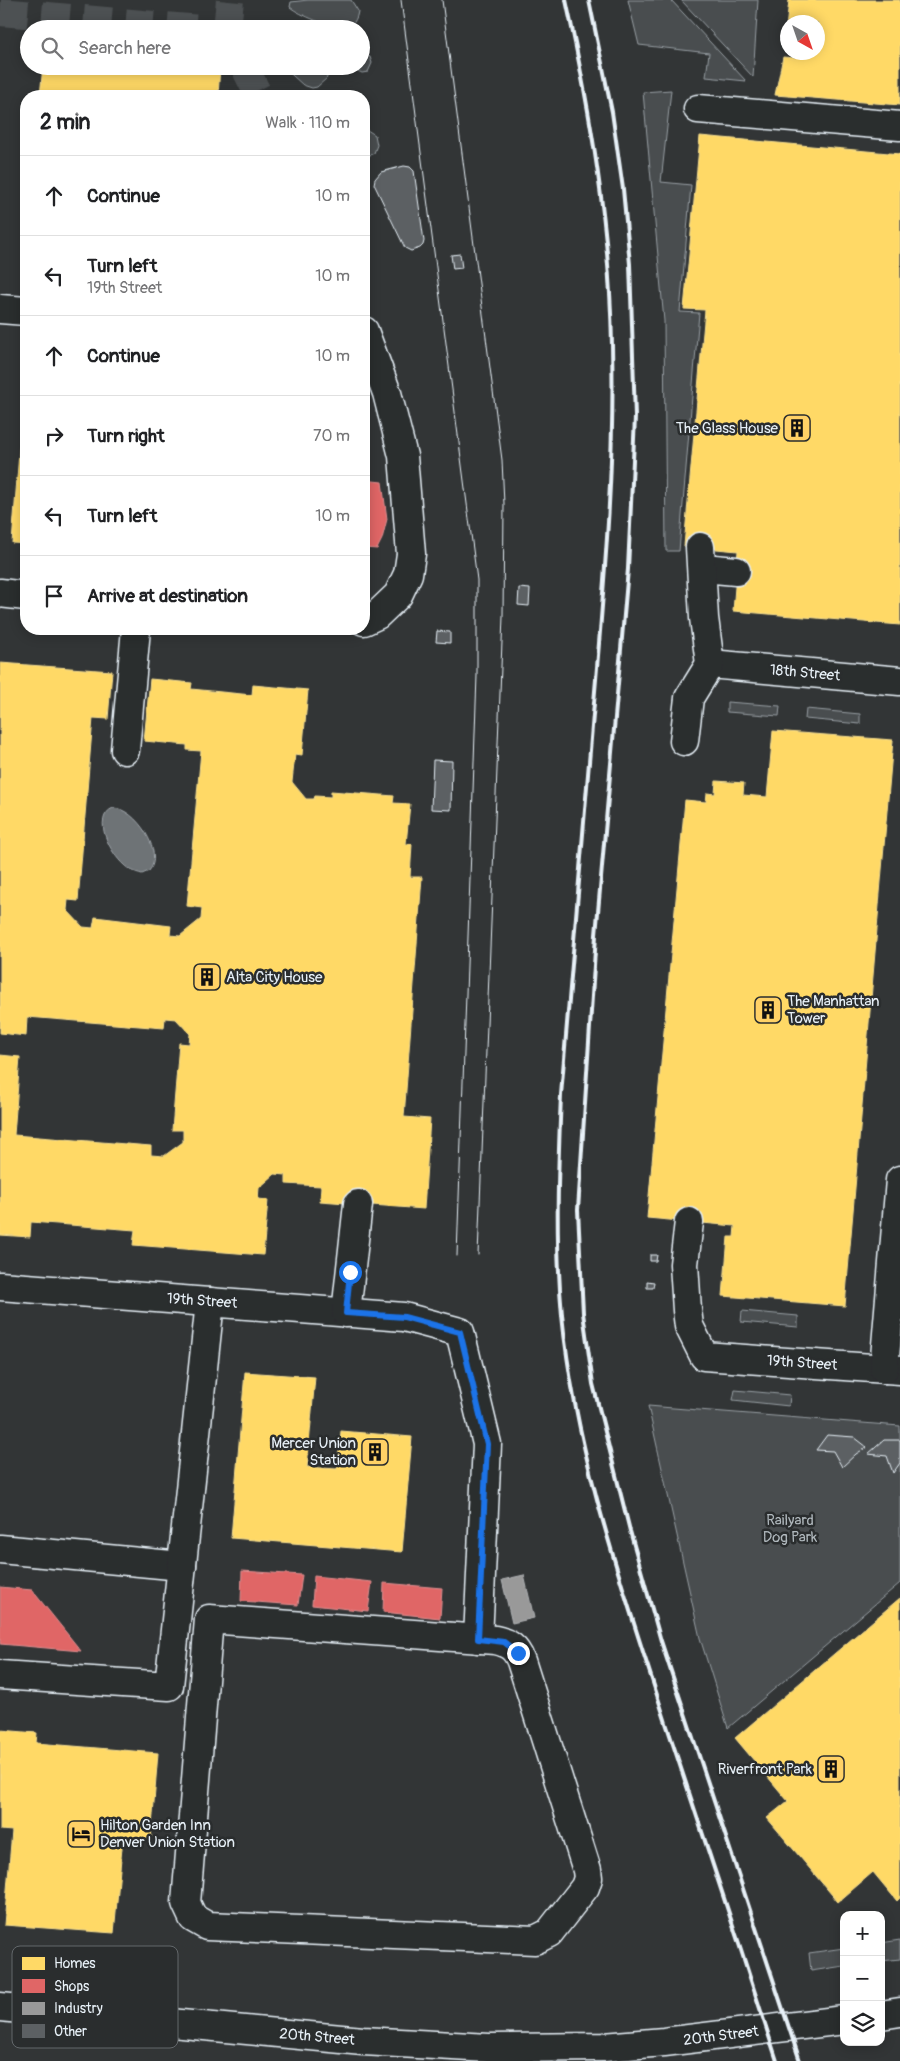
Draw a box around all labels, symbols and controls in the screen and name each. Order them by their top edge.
north arrow [780,15,825,60]
search box [20,20,370,75]
icon: search [38,34,66,62]
text: Search here [78,36,171,60]
text: 2 min [40,109,90,136]
text: Walk · 110 m [265,113,350,133]
icon: ahead [40,182,68,210]
text: Continue [87,184,160,208]
text: 10 m [315,186,350,206]
text: Turn left [87,254,157,278]
icon: left [40,262,68,290]
text: 10 m [315,266,350,286]
text: 19th Street [87,278,162,298]
icon: ahead [40,342,68,370]
text: Continue [87,344,160,368]
text: 10 m [315,346,350,366]
building icon: The Glass House [782,413,812,443]
place label: The Glass House [676,419,779,438]
icon: right [40,422,68,450]
text: Turn right [87,424,165,448]
text: 70 m [313,426,350,446]
icon: left [40,502,68,530]
text: Turn left [87,504,157,528]
text: 10 m [315,506,350,526]
icon: arrive [40,582,68,610]
text: Arrive at destination [87,584,248,608]
street label: 18th Street [769,660,842,686]
building icon: Alta City House [192,962,222,992]
place label: Alta City House [226,968,323,987]
place label: The Manhattan Tower [787,992,880,1028]
building icon: The Manhattan Tower [753,995,783,1025]
route start [339,1261,362,1284]
street label: 19th Street [166,1289,239,1313]
street label: 19th Street [766,1351,839,1375]
place label: Mercer Union Station [271,1434,356,1470]
building icon: Mercer Union Station [360,1437,390,1467]
park label: Railyard Dog Park [763,1511,818,1547]
route end [507,1642,530,1665]
building icon: Riverfront Park [816,1754,846,1784]
place label: Riverfront Park [718,1760,813,1779]
place label: Hilton Garden Inn Denver Union Station [100,1816,235,1852]
hotel icon: Hilton Garden Inn Denver Union Station [66,1819,96,1849]
map controls [840,1911,885,2046]
button: + [840,1911,885,1956]
legend [12,1946,178,2048]
text: Homes [54,1955,96,1972]
button: − [840,1956,885,2001]
text: Shops [54,1978,90,1995]
text: Industry [54,2000,103,2017]
button: layers [840,2001,885,2046]
street label: 20th Street [682,2022,761,2050]
text: Other [54,2023,87,2040]
street label: 20th Street [278,2024,356,2050]

